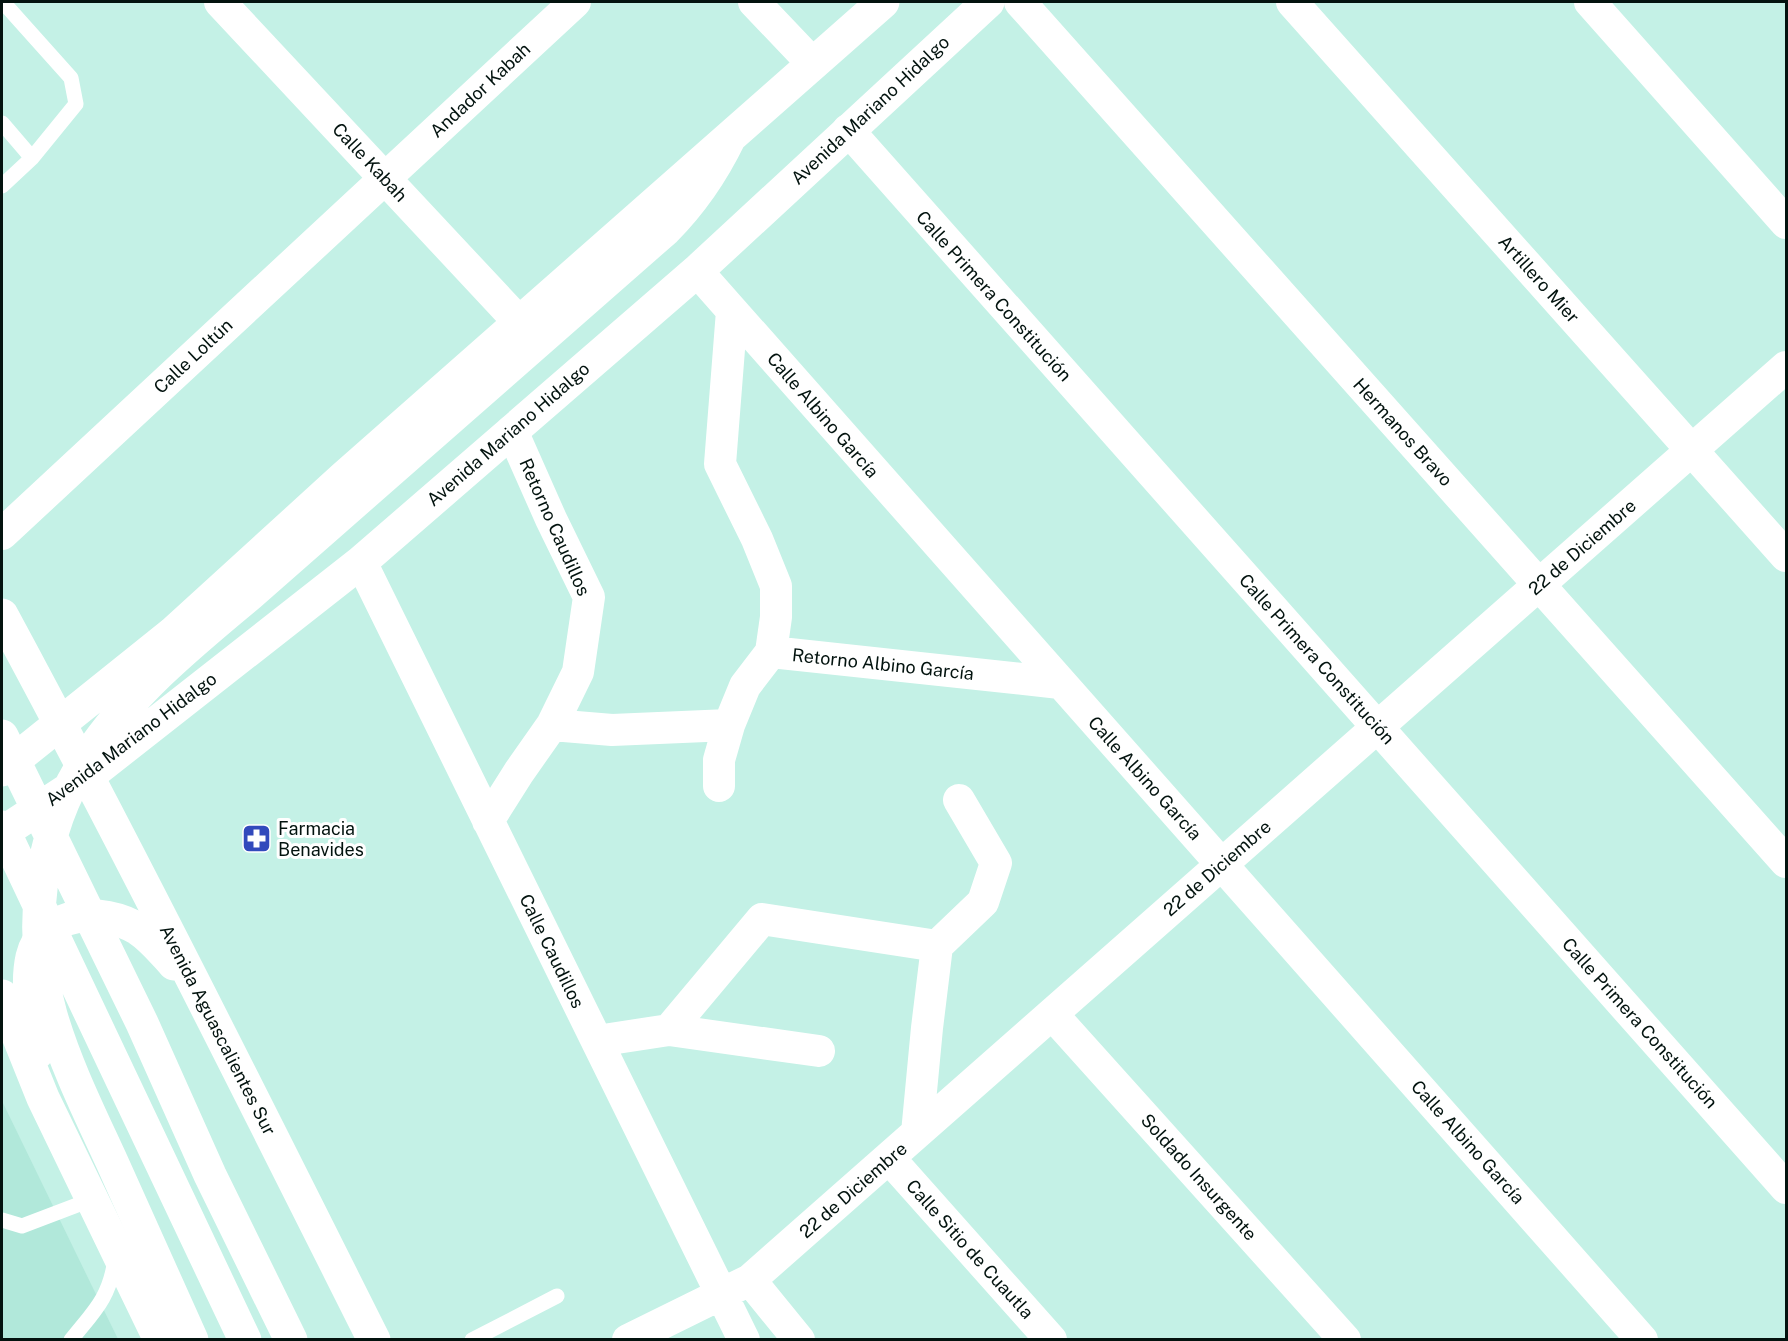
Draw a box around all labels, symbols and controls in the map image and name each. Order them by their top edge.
street label: Avenida Mariano Hidalgo [787,31,953,189]
street label: Andador Kabah [426,38,534,142]
street label: Calle Kabah [328,118,412,206]
street label: Calle Primera Constitución [912,206,1076,386]
street label: Artillero Mier [1494,231,1584,327]
street label: Calle Loltún [149,314,237,398]
street label: Calle Albino García [763,348,883,482]
street label: Avenida Mariano Hidalgo [422,358,594,510]
street label: Hermanos Bravo [1349,374,1457,490]
street label: Retorno Caudillos [515,455,595,599]
street label: 22 de Diciembre [1524,495,1640,599]
street label: Calle Primera Constitución [1235,569,1399,749]
street label: Retorno Albino García [791,644,975,684]
street label: Avenida Mariano Hidalgo [41,668,221,810]
street label: Calle Albino García [1084,712,1206,844]
street label: 22 de Diciembre [1159,816,1275,920]
place label: Farmacia Benavides [278,818,364,860]
pharmacy icon: Farmacia Benavides [241,822,273,854]
street label: Calle Caudillos [515,890,589,1012]
street label: Avenida Aguascalientes Sur [156,921,280,1139]
street label: Calle Primera Constitución [1558,933,1722,1113]
street label: Calle Albino García [1407,1076,1529,1208]
street label: Soldado Insurgente [1137,1109,1261,1245]
street label: 22 de Diciembre [795,1138,911,1242]
street label: Calle Sitio de Cuautla [902,1175,1038,1323]

